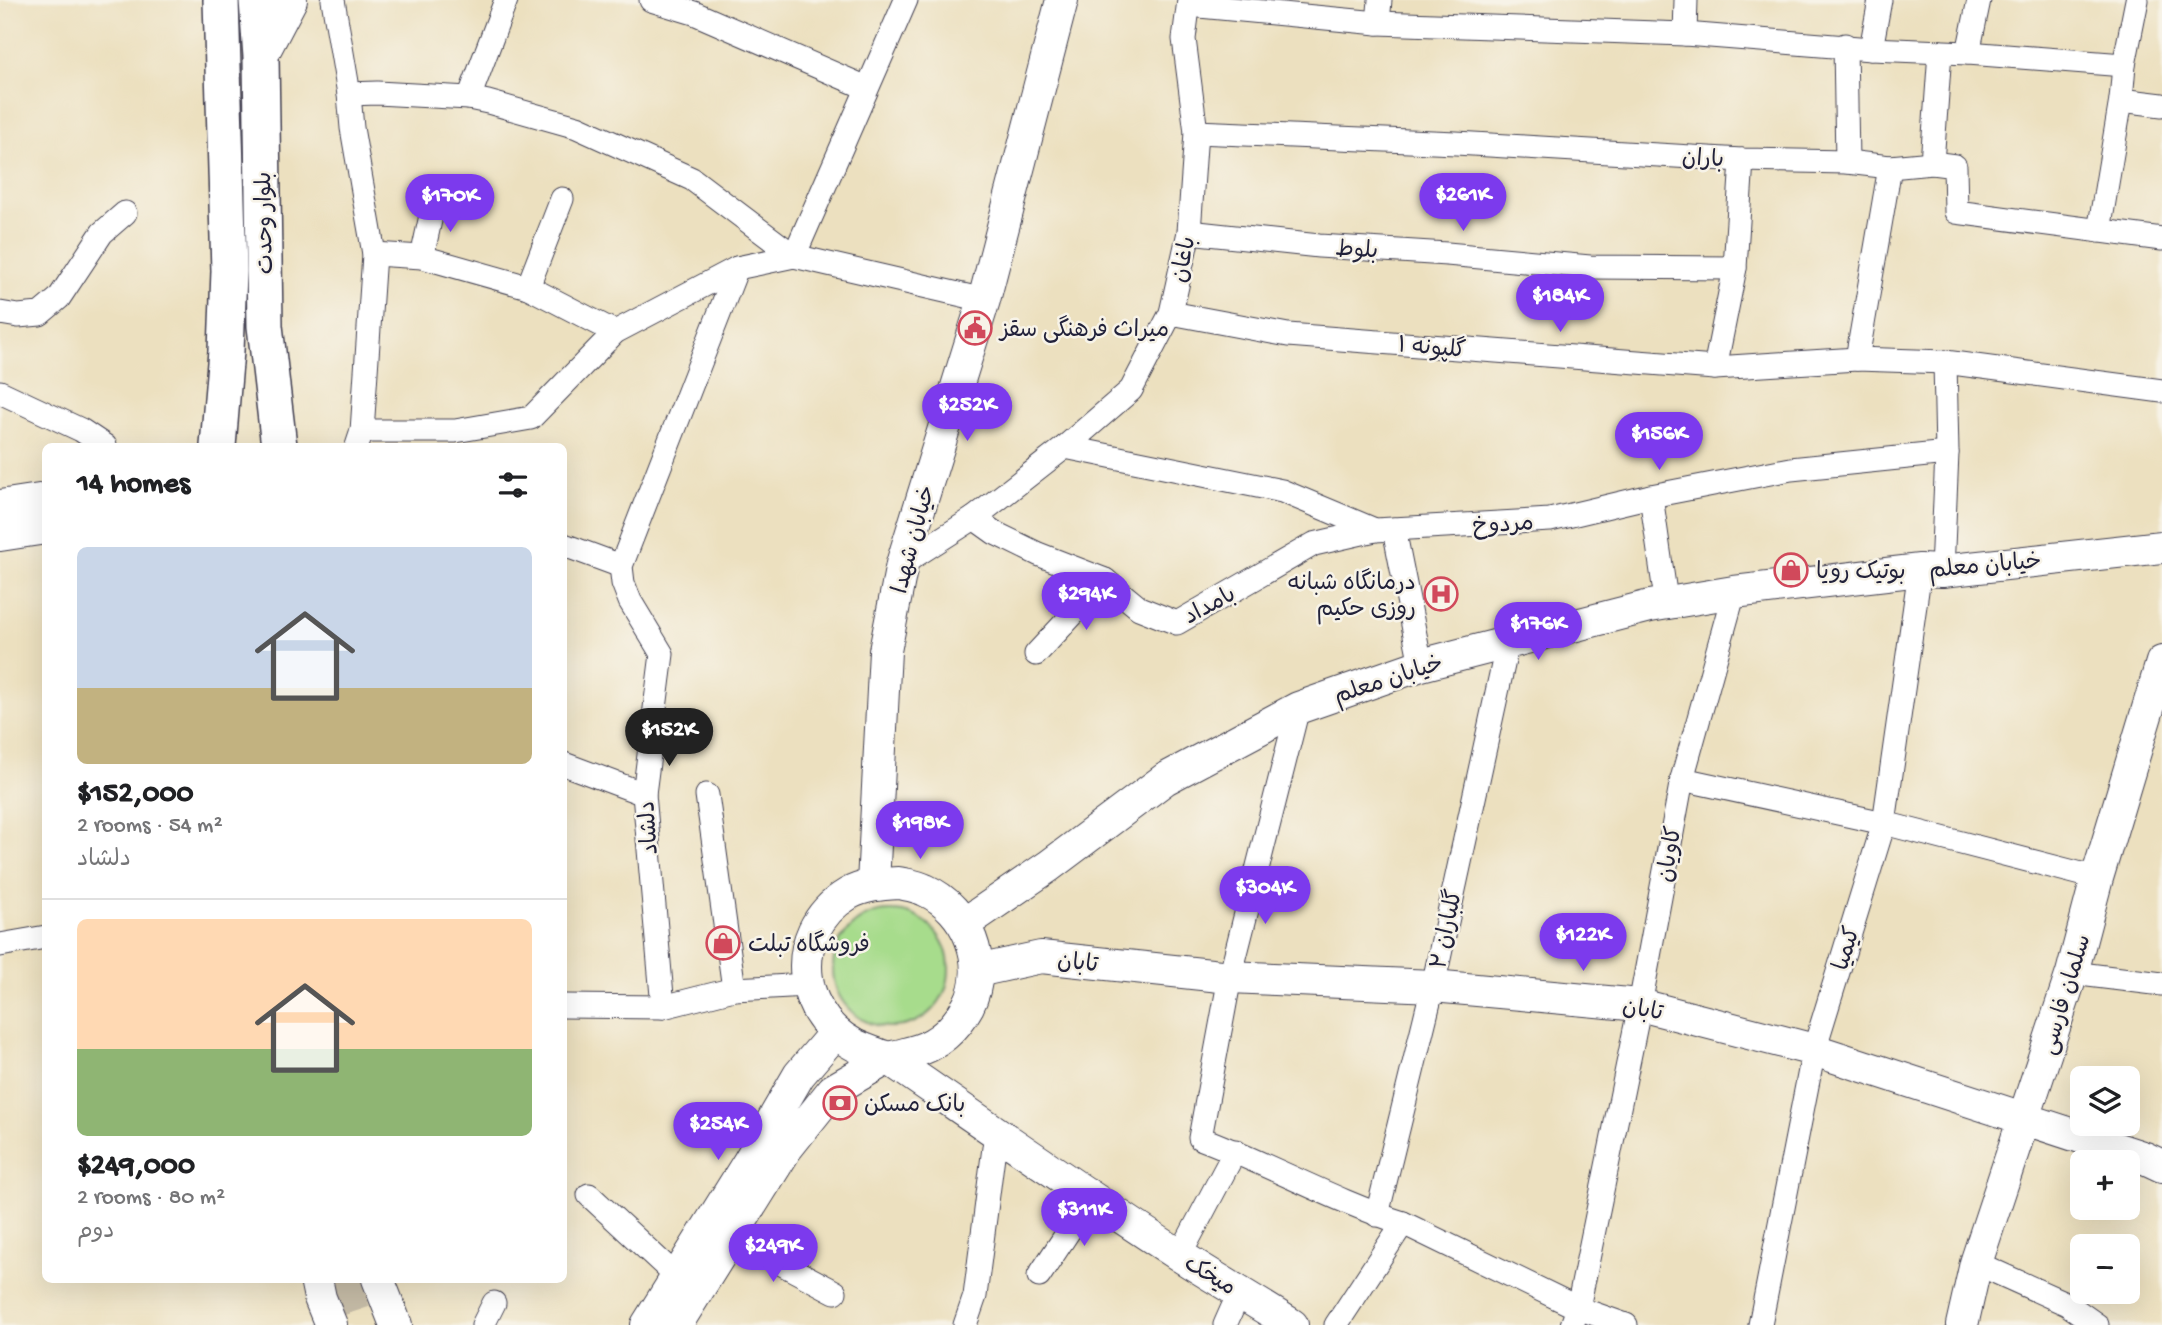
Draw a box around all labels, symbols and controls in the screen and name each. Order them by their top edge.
street label: باران [1681,146,1725,175]
street label: بلوار وحدت [252,171,281,274]
pin: $170K [401,174,499,234]
pin: $261K [1414,174,1512,233]
text: $261K [1435,182,1491,209]
text: $170K [421,183,479,210]
street label: باغان [1167,234,1203,285]
street label: بلوط [1334,237,1379,266]
pin: $184K [1511,274,1609,334]
text: $184K [1532,283,1588,310]
public building icon: میراث فرهنگی سقز [956,309,994,347]
place label: میراث فرهنگی سقز [998,315,1169,345]
street label: گلپونه ۱ [1397,330,1467,366]
pin: $252K [918,384,1016,443]
text: $252K [938,392,996,419]
pin: $156K [1610,412,1708,472]
text: $156K [1631,421,1687,448]
icon: filters [494,466,532,504]
text: 14 homes [77,468,190,503]
street label: خیابان شهدا [888,483,943,597]
street label: مردوخ [1472,511,1535,542]
street label: خیابان معلم [1928,549,2043,587]
shop icon: بوتیک رویا [1772,551,1810,589]
place label: بوتیک رویا [1816,560,1906,587]
place label: درمانگاه شبانه روزی حکیم [1287,568,1416,625]
pin: $294K [1037,572,1135,632]
hospital icon: درمانگاه شبانه روزی حکیم [1422,575,1460,613]
text: $294K [1058,581,1114,608]
street label: بامداد [1180,582,1241,632]
icon: home [242,593,368,719]
pin: $176K [1489,602,1587,662]
text: $176K [1510,611,1566,638]
street label: خیابان معلم [1331,651,1447,713]
pin: $152K [620,708,718,768]
text: $152K [641,717,697,744]
text: $152,000 [77,778,194,813]
street label: دلشاد [635,800,666,856]
pin: $198K [871,802,969,861]
text: $198K [892,810,948,837]
text: 2 rooms · 54 m² [77,813,223,840]
street label: کاویان [1653,825,1690,885]
text: دلشاد [77,847,131,874]
pin: $304K [1216,866,1314,926]
text: $304K [1236,875,1294,902]
street label: گلباران ۲ [1424,887,1470,972]
pin: $122K [1534,914,1632,973]
text: $122K [1556,922,1610,949]
shop icon: فروشگاه تبلت [704,924,742,962]
street label: کیمیا [1829,924,1868,974]
place label: فروشگاه تبلت [748,930,870,960]
street label: سلمان فارسی [2036,932,2098,1058]
street label: تابان [1056,949,1100,980]
icon: home [242,965,368,1091]
street label: تابان [1620,995,1665,1028]
map controls [2070,1066,2140,1304]
button: layers [2070,1066,2140,1136]
bank icon: بانک مسکن [821,1084,859,1122]
place label: بانک مسکن [864,1093,965,1120]
pin: $254K [669,1102,767,1162]
text: $254K [689,1111,747,1138]
text: $249,000 [77,1150,195,1185]
button: + [2070,1150,2140,1220]
text: 2 rooms · 80 m² [77,1185,225,1212]
pin: $311K [1035,1188,1133,1248]
text: $311K [1057,1197,1111,1224]
text: دوم [77,1219,114,1246]
pin: $249K [724,1224,822,1284]
text: $249K [745,1233,801,1260]
button: − [2070,1234,2140,1304]
street label: میخک [1178,1251,1240,1303]

